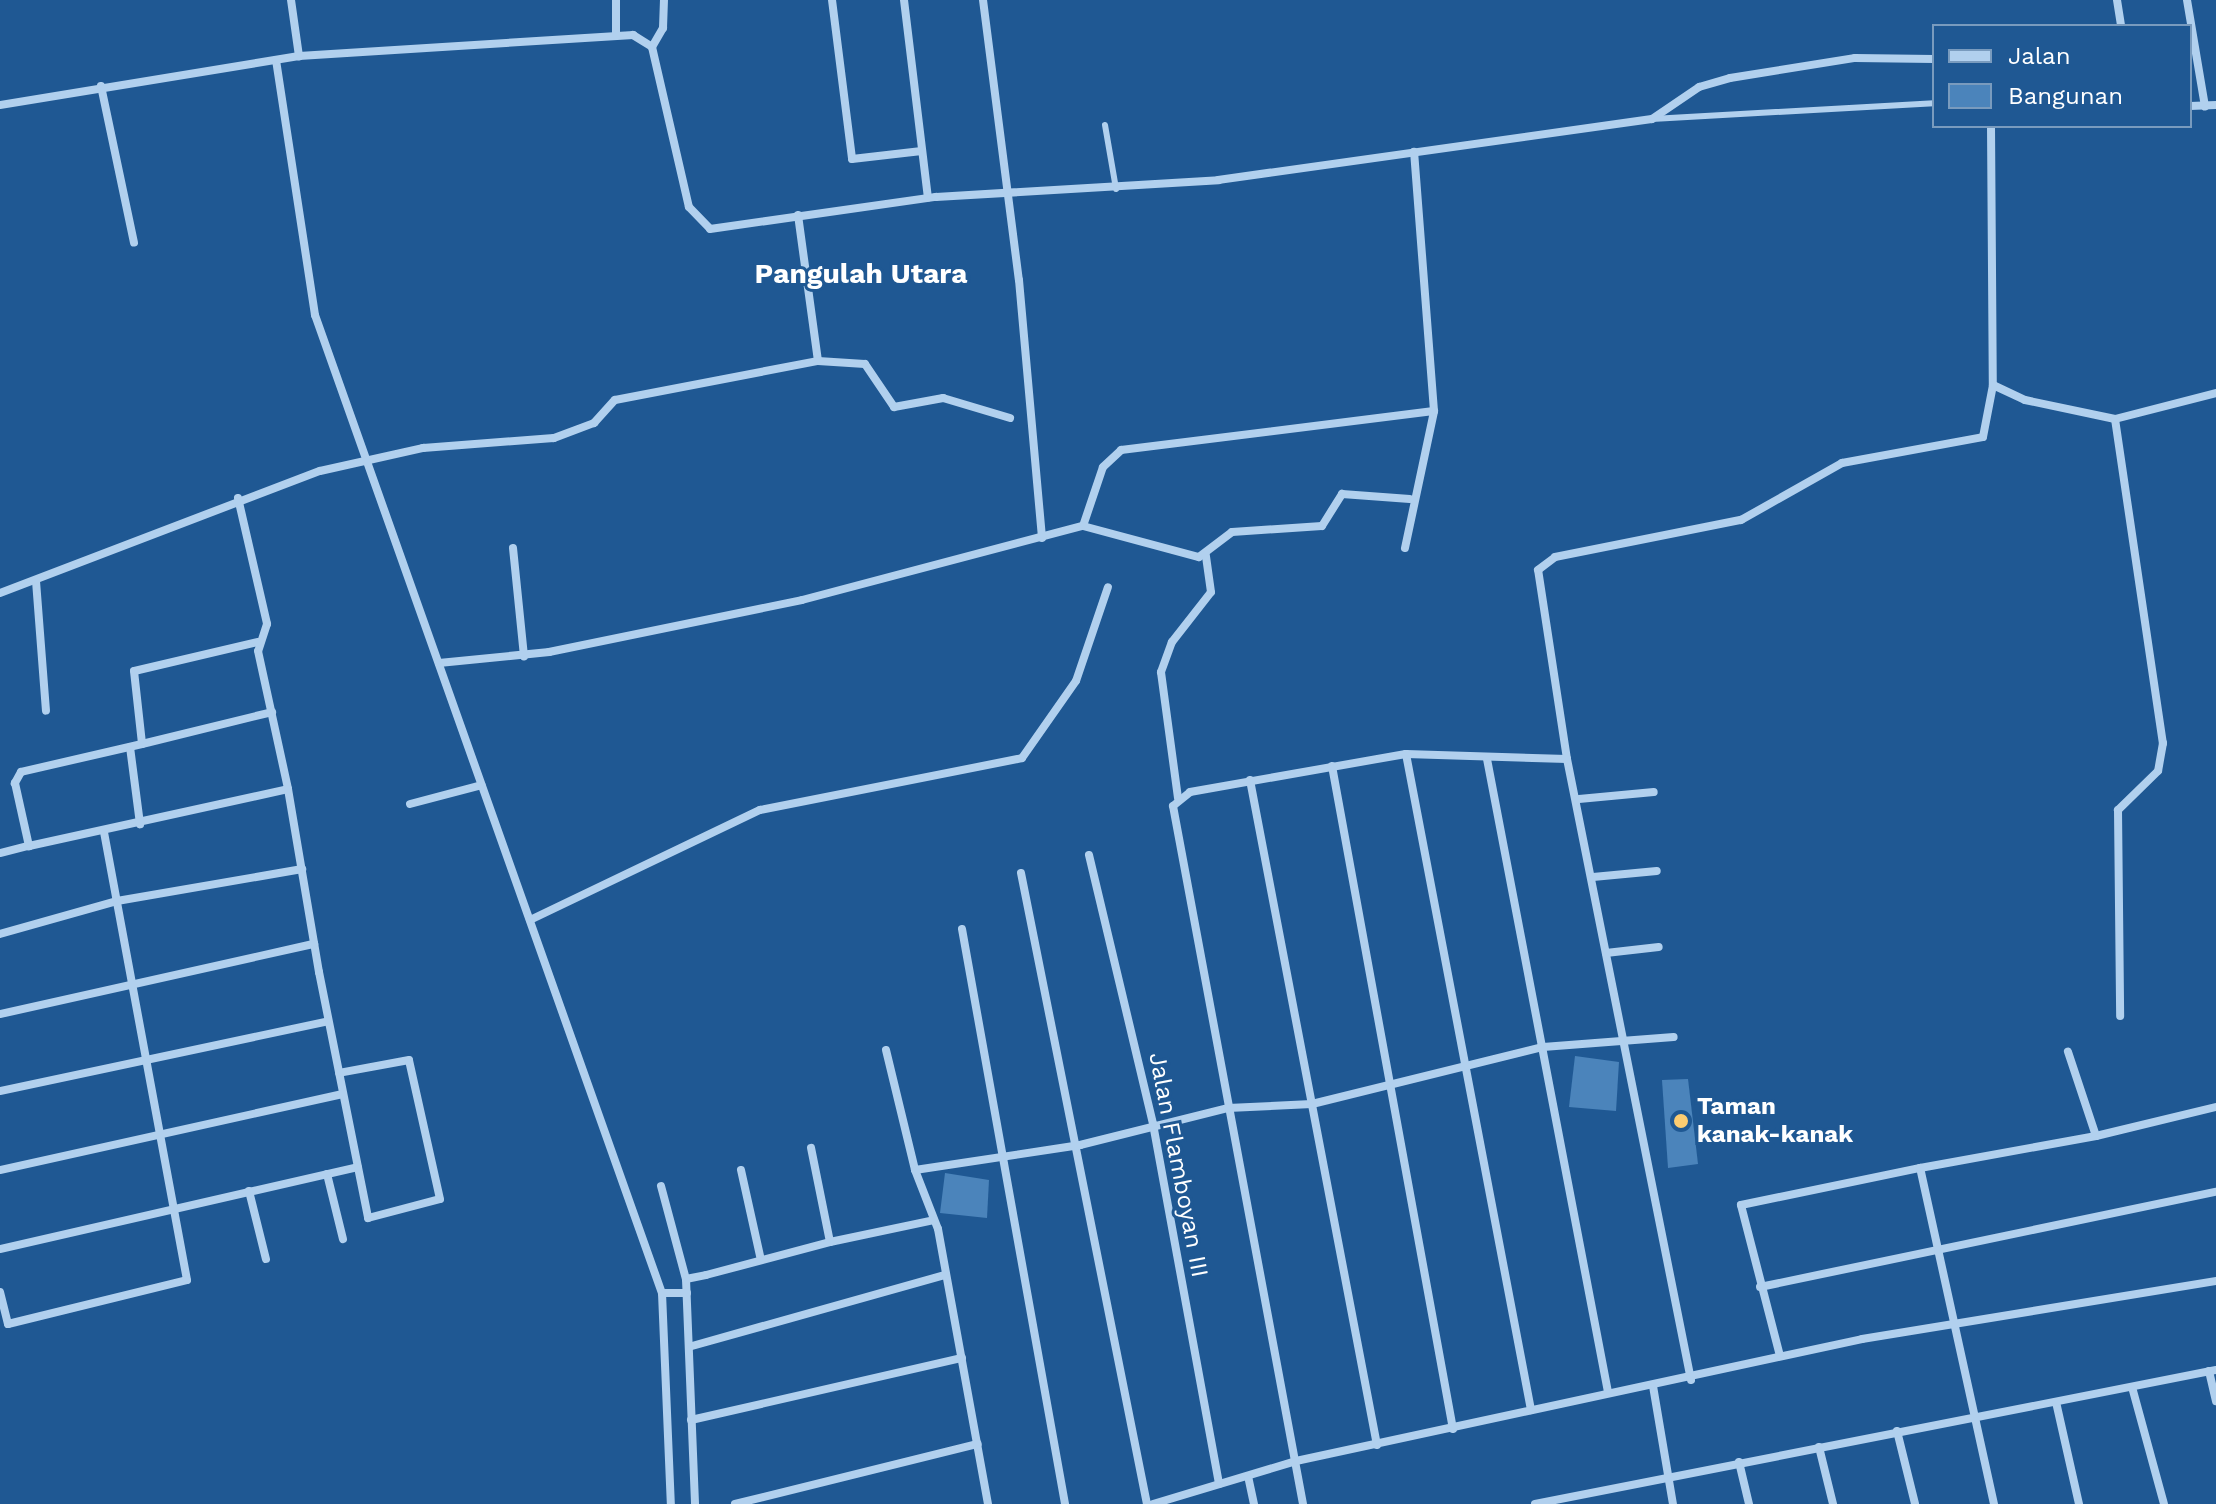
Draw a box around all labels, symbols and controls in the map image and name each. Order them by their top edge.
legend [1932,24,2192,128]
text: Jalan [2008,42,2071,70]
text: Bangunan [2008,82,2123,110]
district label: Pangulah Utara [755,257,967,291]
street label: Jalan Flamboyan III [1142,1050,1214,1280]
place label: Taman kanak-kanak [1697,1093,1853,1149]
marker: Taman kanak-kanak [1672,1112,1690,1130]

